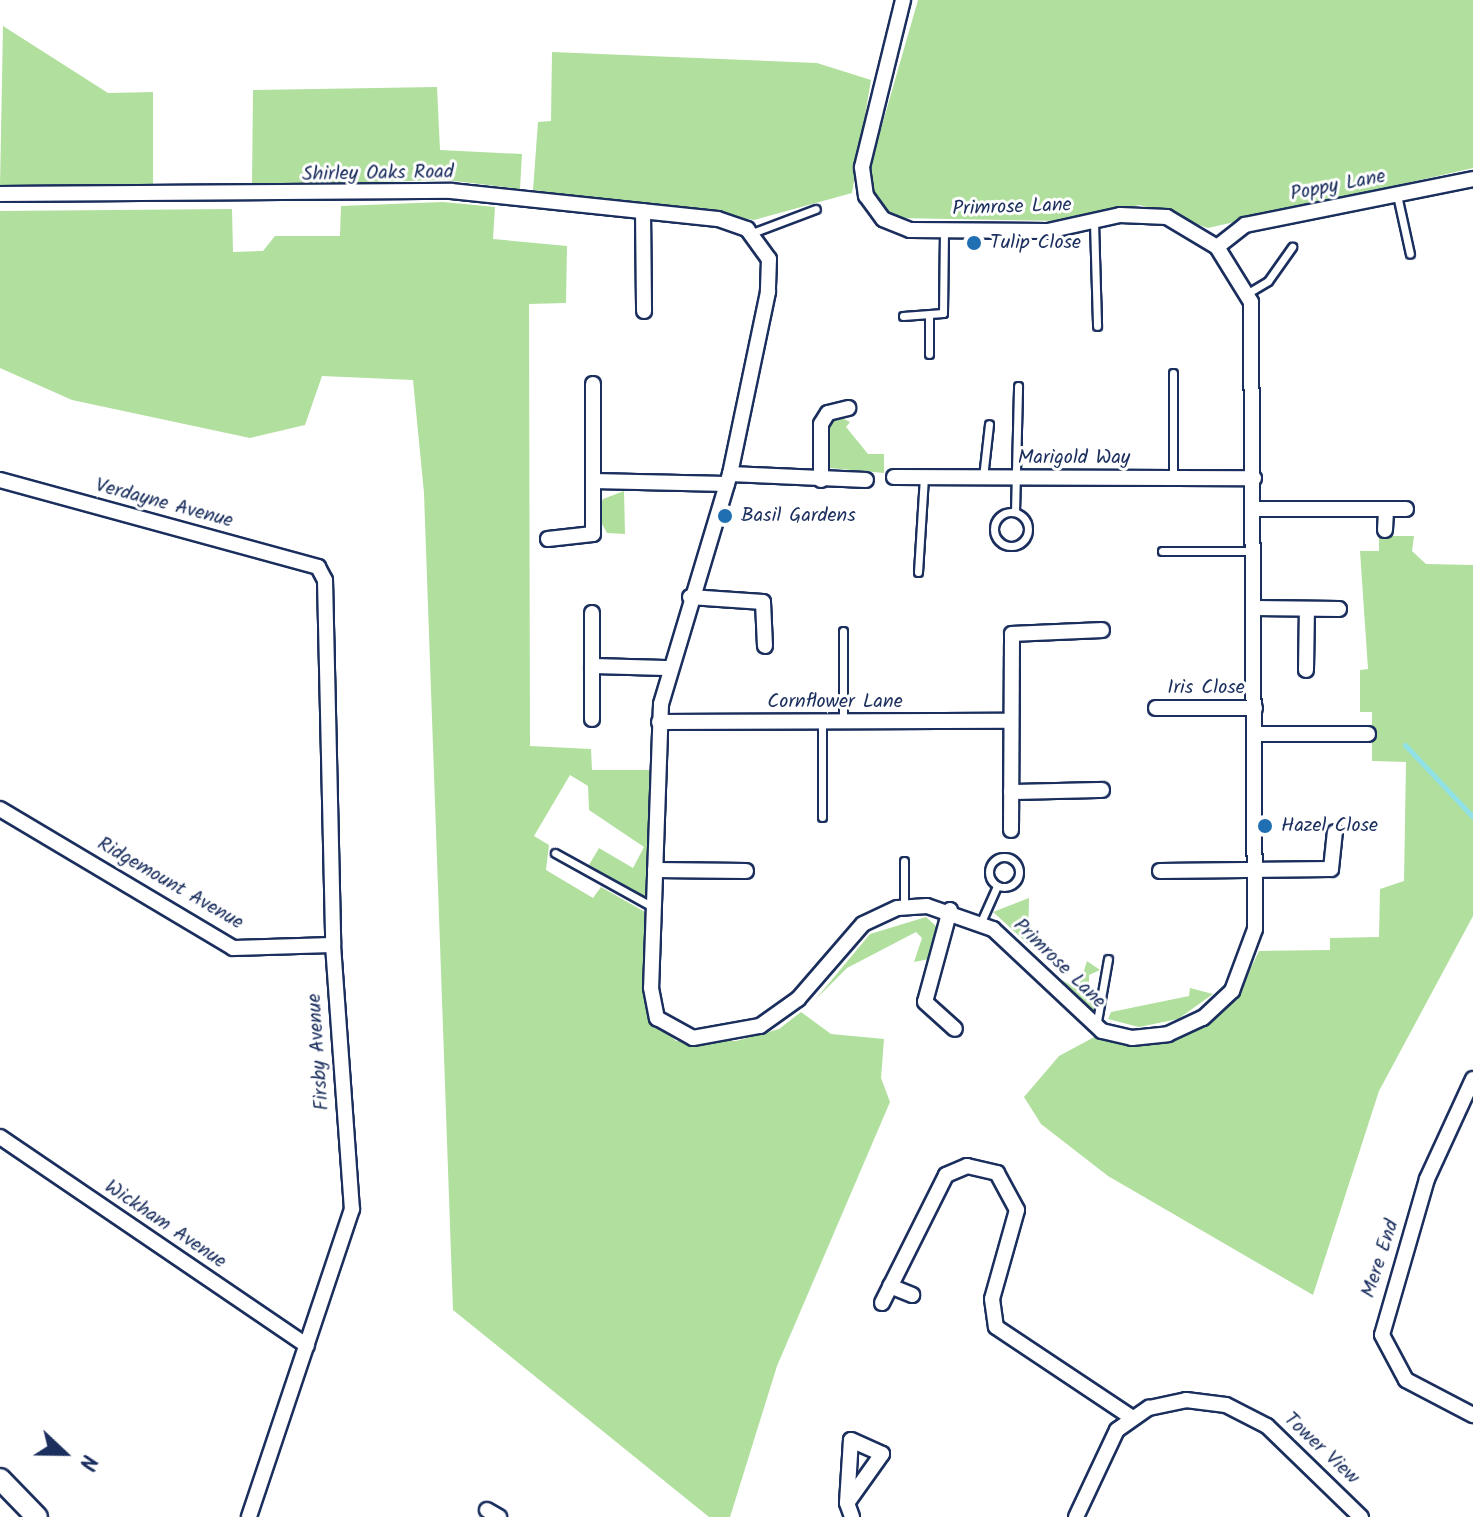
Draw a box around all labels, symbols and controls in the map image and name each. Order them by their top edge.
street label: Shirley Oaks Road [302,161,454,187]
street label: Poppy Lane [1288,165,1388,207]
street label: Primrose Lane [952,194,1072,222]
place label: Tulip Close [990,231,1081,255]
marker: Tulip Close [965,234,983,252]
street label: Marigold Way [1018,446,1130,470]
street label: Verdayne Avenue [93,474,235,534]
place label: Basil Gardens [741,504,856,528]
marker: Basil Gardens [716,507,734,525]
street label: Iris Close [1167,676,1245,700]
street label: Cornflower Lane [767,690,903,714]
place label: Hazel Close [1281,814,1378,838]
marker: Hazel Close [1256,817,1274,835]
street label: Ridgemount Avenue [93,832,247,936]
street label: Primrose Lane [1008,914,1110,1014]
street label: Firsby Avenue [303,993,335,1111]
street label: Wickham Avenue [100,1175,230,1275]
street label: Mere End [1357,1217,1405,1301]
street label: Tower View [1278,1408,1364,1490]
north arrow [24,1413,104,1493]
text: N [68,1449,106,1475]

